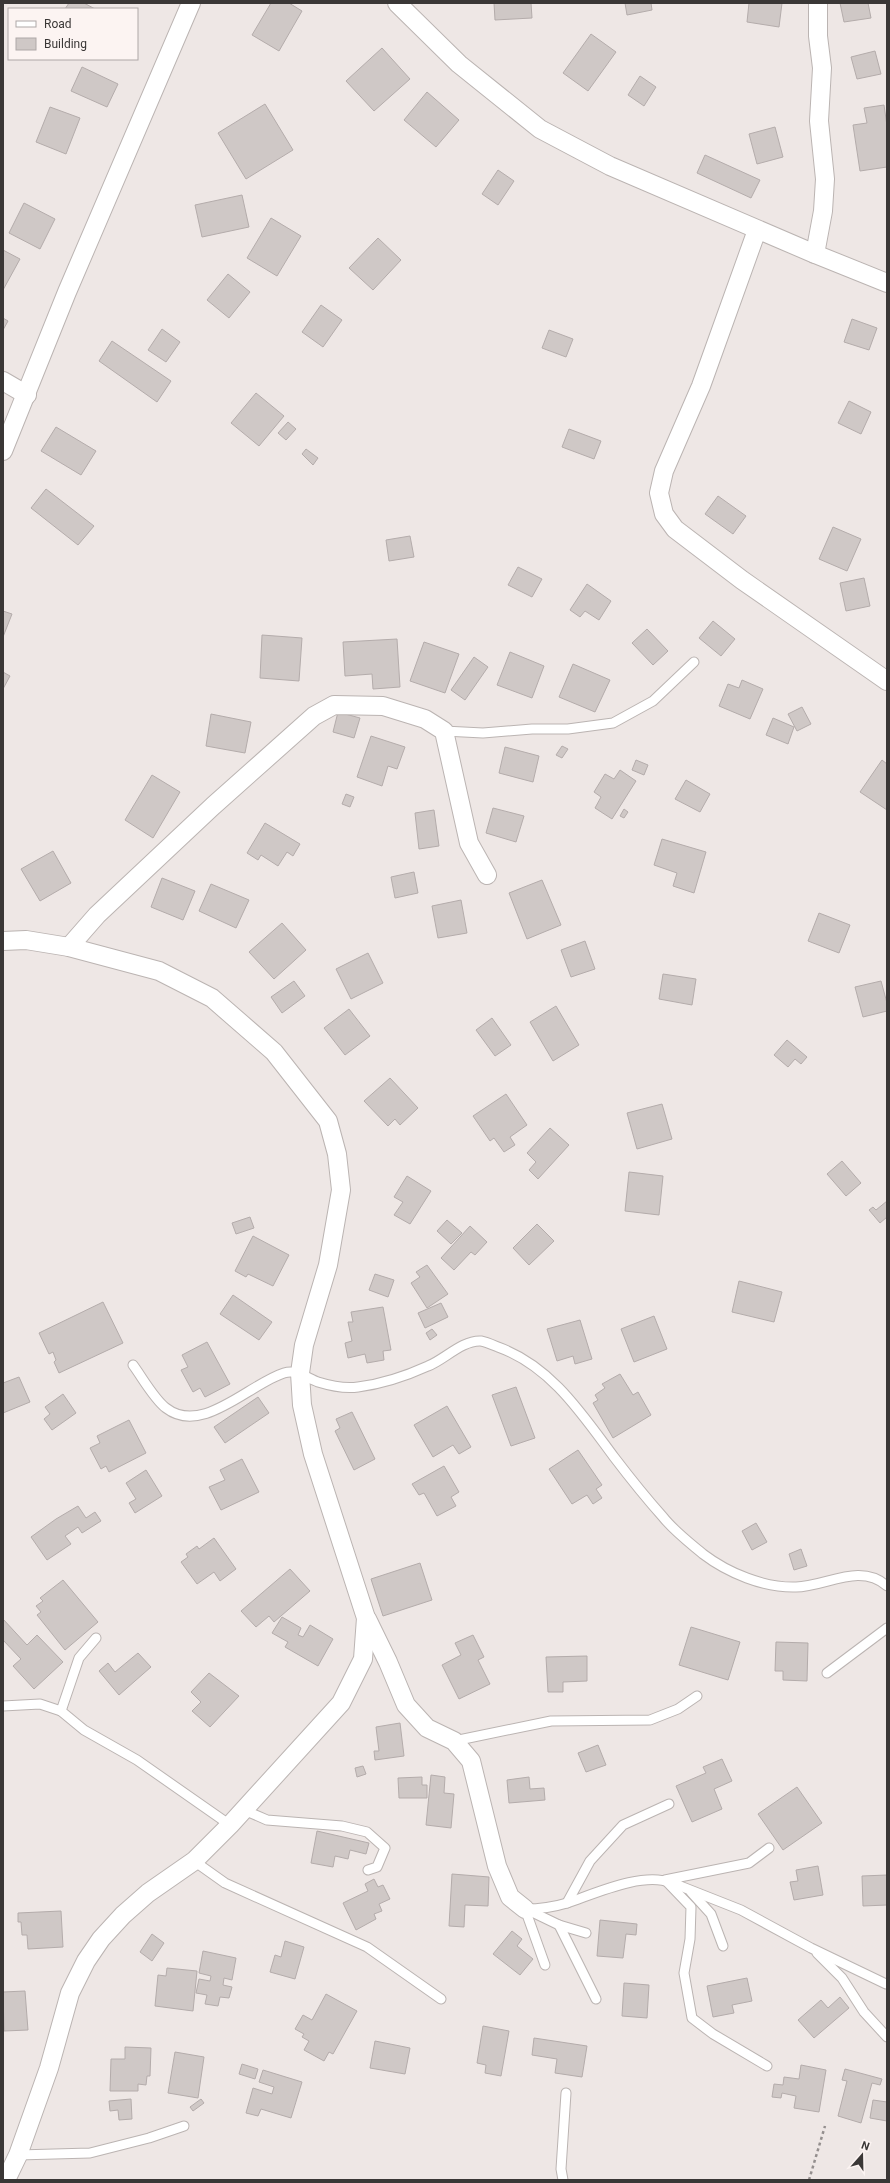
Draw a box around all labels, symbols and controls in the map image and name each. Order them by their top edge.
legend [8,8,138,60]
text: Road [44,17,72,31]
text: Building [44,37,87,51]
north arrow [842,2135,882,2175]
text: N [859,2139,871,2154]

